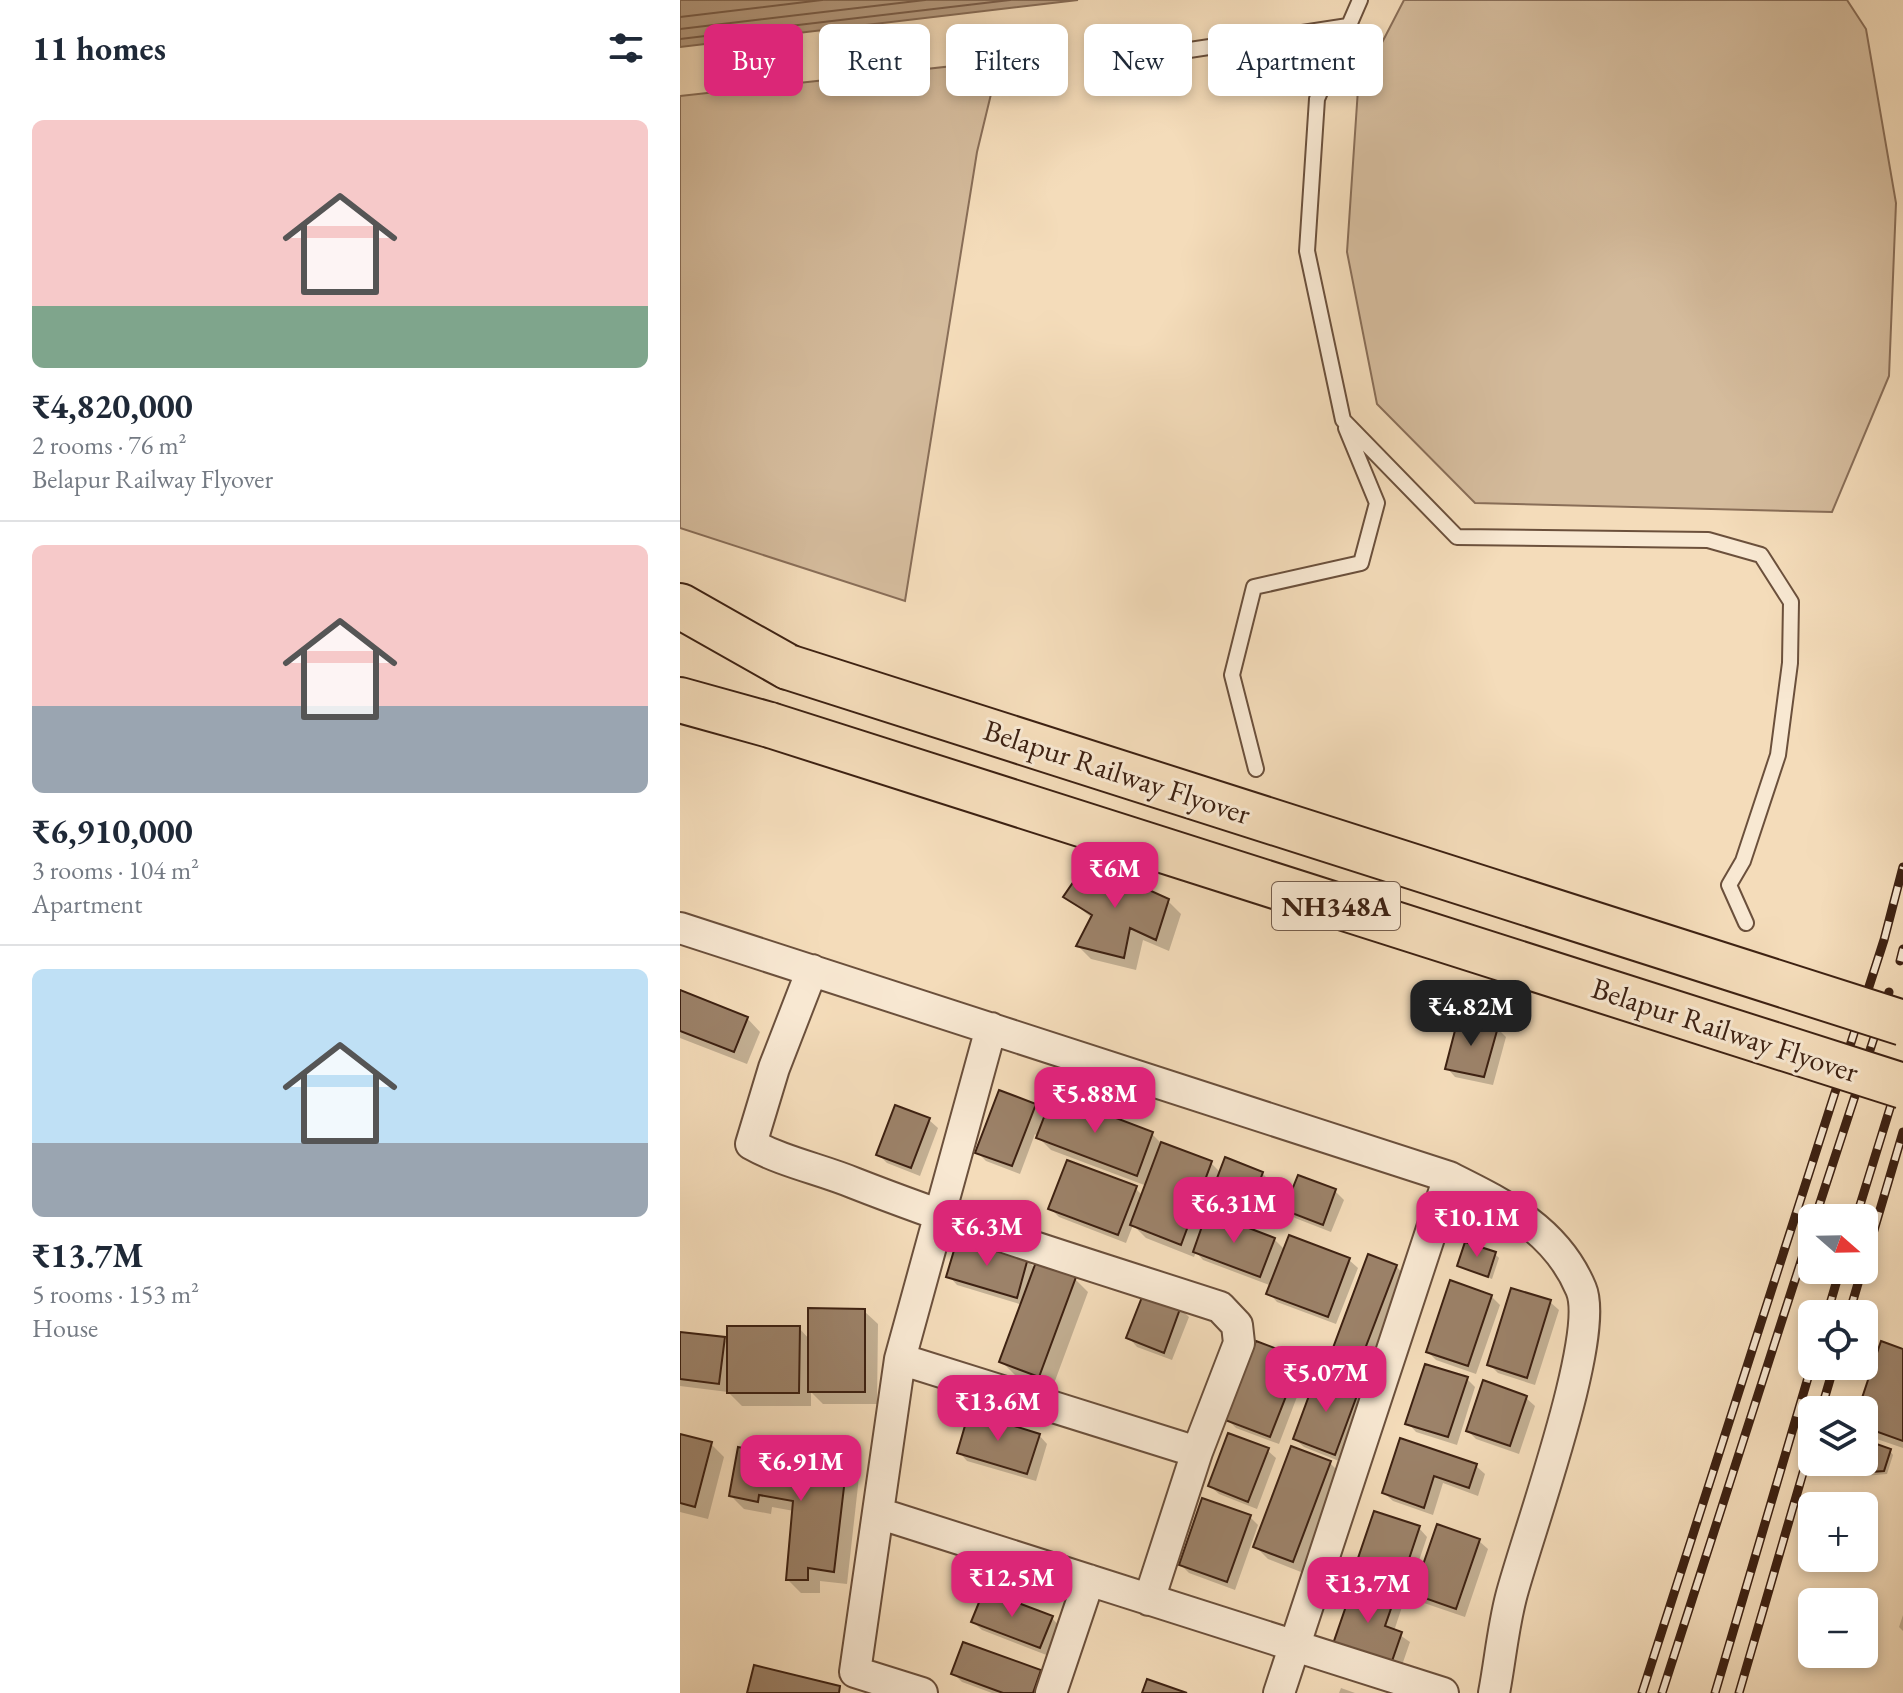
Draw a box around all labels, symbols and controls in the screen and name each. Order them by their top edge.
chip: Buy [704,24,803,96]
chip: Rent [819,24,930,96]
chip: Filters [946,24,1068,96]
chip: New [1084,24,1192,96]
chip: Apartment [1208,24,1383,96]
text: 11 homes [32,26,166,70]
icon: filters [604,26,648,70]
icon: home [268,172,412,316]
text: ₹4,820,000 [32,384,193,428]
text: 2 rooms · 76 m² [32,428,187,462]
text: Belapur Railway Flyover [32,462,273,496]
icon: home [268,597,412,741]
street label: Belapur Railway Flyover [979,710,1255,833]
text: ₹6,910,000 [32,809,193,853]
pin: ₹6M [1076,842,1154,910]
text: ₹6M [1089,851,1141,885]
text: 3 rooms · 104 m² [32,853,199,887]
road number: NH348A [1272,882,1400,930]
text: Apartment [32,887,142,921]
street label: Belapur Railway Flyover [1587,968,1863,1091]
pin: ₹4.82M [1406,980,1536,1048]
text: ₹4.82M [1428,989,1514,1023]
icon: home [268,1021,412,1165]
pin: ₹5.88M [1030,1067,1160,1135]
text: ₹5.88M [1052,1076,1138,1110]
pin: ₹6.31M [1169,1177,1299,1245]
text: ₹6.31M [1191,1186,1277,1220]
pin: ₹10.1M [1412,1191,1542,1259]
pin: ₹6.3M [931,1200,1043,1268]
text: ₹10.1M [1434,1200,1520,1234]
north arrow [1798,1204,1878,1284]
map controls [1798,1204,1878,1668]
text: ₹6.3M [951,1209,1023,1243]
text: ₹13.7M [32,1233,144,1277]
text: 5 rooms · 153 m² [32,1277,199,1311]
button: locate [1798,1300,1878,1380]
text: House [32,1311,98,1345]
pin: ₹5.07M [1261,1346,1391,1414]
text: ₹5.07M [1283,1355,1369,1389]
pin: ₹13.6M [933,1375,1063,1443]
text: ₹13.6M [955,1384,1041,1418]
button: layers [1798,1396,1878,1476]
pin: ₹6.91M [736,1435,866,1503]
text: ₹6.91M [758,1444,844,1478]
button: + [1798,1492,1878,1572]
pin: ₹12.5M [947,1551,1077,1619]
pin: ₹13.7M [1303,1557,1433,1625]
text: ₹12.5M [969,1560,1055,1594]
text: ₹13.7M [1325,1566,1411,1600]
button: − [1798,1588,1878,1668]

